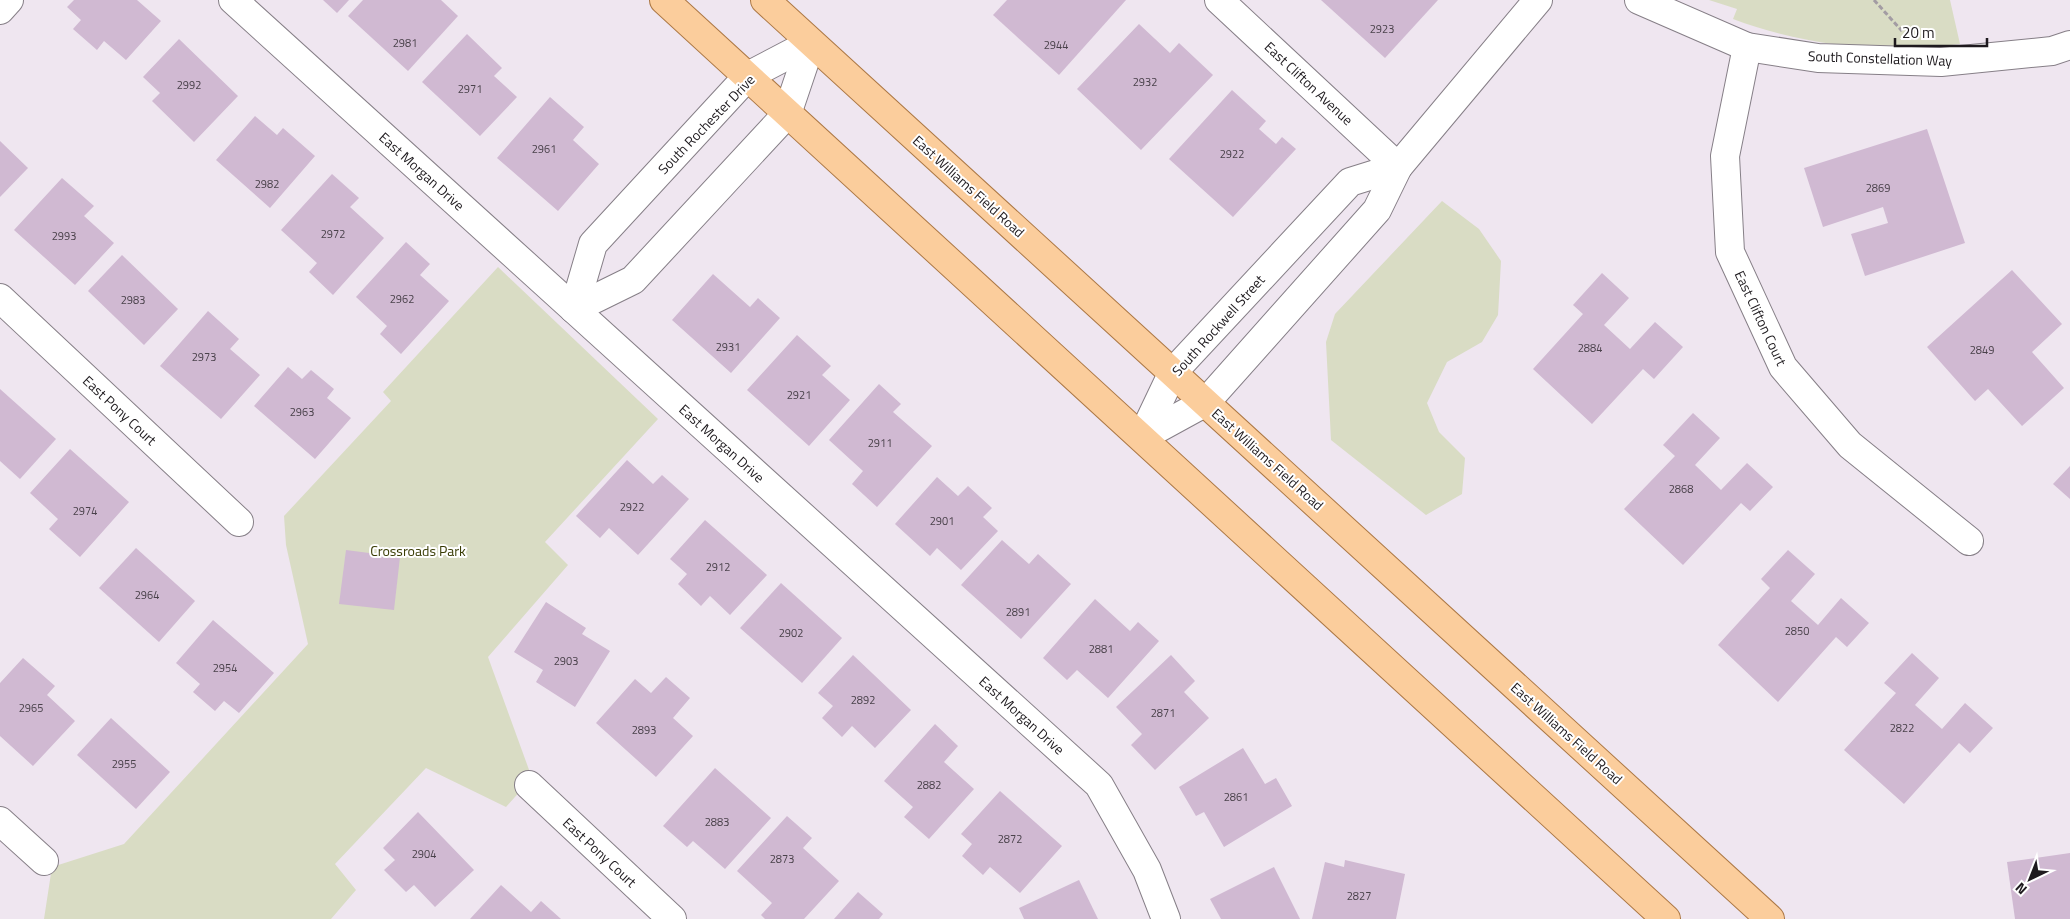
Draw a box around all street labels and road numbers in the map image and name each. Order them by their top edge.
street label: East Clifton Avenue [1260,36,1358,130]
street label: South Constellation Way [1808,45,1953,71]
street label: South Rochester Drive [653,69,759,179]
street label: East Morgan Drive [375,127,469,215]
street label: East Williams Field Road [908,130,1030,242]
street label: East Clifton Court [1730,267,1792,369]
street label: South Rockwell Street [1167,270,1269,380]
street label: East Pony Court [78,370,162,450]
street label: East Morgan Drive [675,399,769,487]
street label: East Williams Field Road [1207,403,1329,515]
street label: East Morgan Drive [975,671,1069,759]
street label: East Williams Field Road [1506,677,1628,789]
street label: East Pony Court [558,812,642,892]

